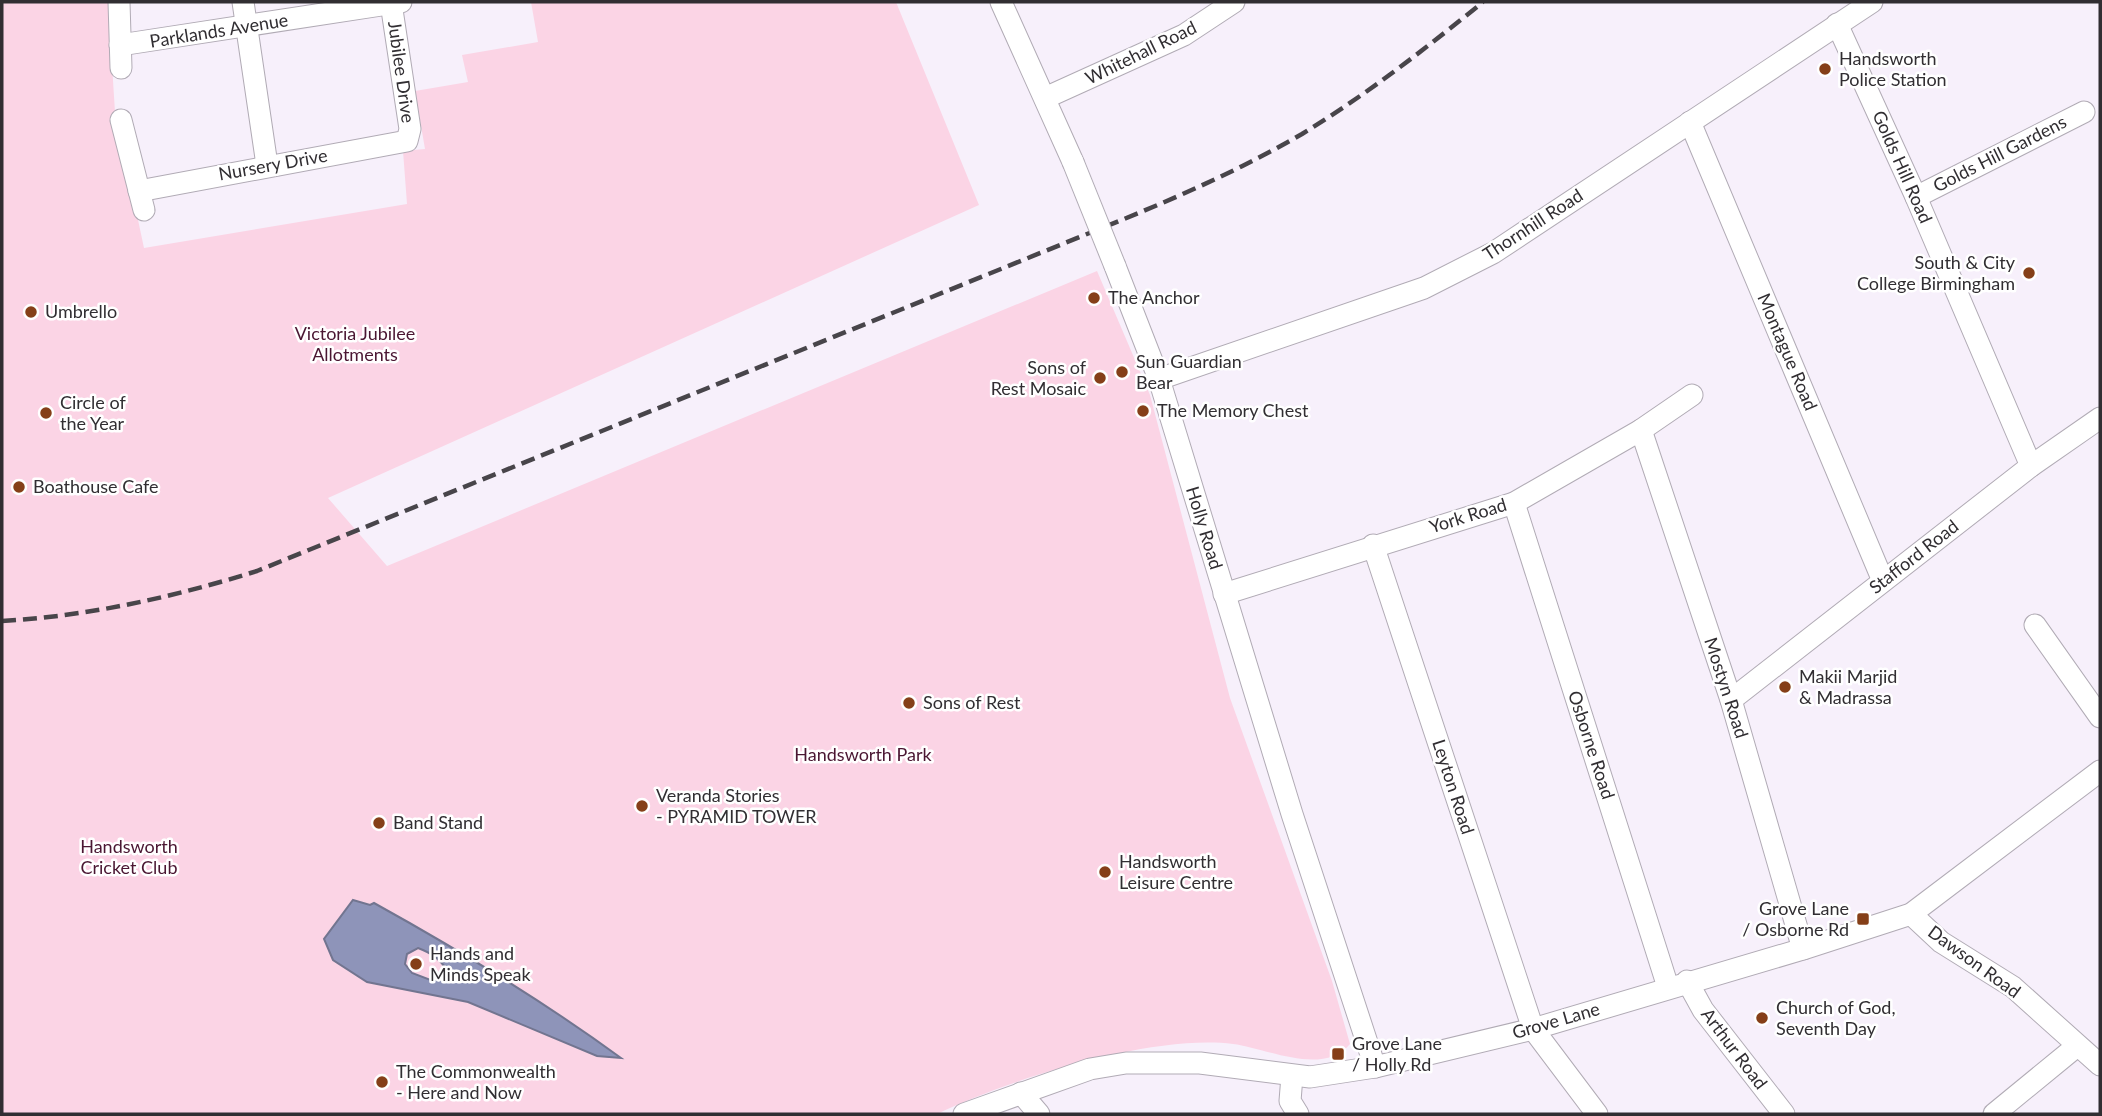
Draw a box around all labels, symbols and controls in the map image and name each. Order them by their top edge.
street label: Parklands Avenue [148,8,290,52]
street label: Whitehall Road [1081,16,1200,88]
street label: Jubilee Drive [384,20,420,124]
place label: Handsworth Police Station [1839,47,1947,90]
marker: Handsworth Police Station [1817,61,1833,77]
street label: Golds Hill Road [1868,107,1938,226]
street label: Golds Hill Gardens [1929,110,2070,196]
street label: Nursery Drive [217,144,329,184]
street label: Thornhill Road [1478,184,1587,265]
place label: South & City College Birmingham [1857,251,2016,294]
marker: South & City College Birmingham [2021,265,2037,281]
place label: The Anchor [1108,286,1200,308]
marker: The Anchor [1086,290,1102,306]
street label: Montague Road [1753,290,1823,414]
place label: Umbrello [45,300,117,322]
marker: Umbrello [23,304,39,320]
park label: Victoria Jubilee Allotments [295,322,415,365]
place label: Sun Guardian Bear [1136,350,1242,393]
place label: Sons of Rest Mosaic [991,356,1087,399]
marker: Sun Guardian Bear [1114,364,1130,380]
marker: Sons of Rest Mosaic [1092,370,1108,386]
place label: Circle of the Year [60,391,126,434]
place label: The Memory Chest [1157,399,1309,421]
marker: The Memory Chest [1135,403,1151,419]
marker: Circle of the Year [38,405,54,421]
place label: Boathouse Cafe [33,475,159,497]
marker: Boathouse Cafe [11,479,27,495]
street label: Holly Road [1182,484,1228,572]
street label: York Road [1426,493,1509,537]
street label: Stafford Road [1864,515,1962,598]
street label: Mostyn Road [1700,634,1754,741]
place label: Makii Marjid & Madrassa [1799,665,1897,708]
marker: Makii Marjid & Madrassa [1777,679,1793,695]
street label: Osborne Road [1564,688,1620,802]
place label: Sons of Rest [923,691,1021,713]
marker: Sons of Rest [901,695,917,711]
street label: Leyton Road [1428,737,1480,837]
park label: Handsworth Park [794,743,933,765]
place label: Veranda Stories - PYRAMID TOWER [656,784,817,827]
marker: Veranda Stories - PYRAMID TOWER [634,798,650,814]
place label: Band Stand [393,811,483,833]
marker: Band Stand [371,815,387,831]
park label: Handsworth Cricket Club [80,835,178,878]
place label: Handsworth Leisure Centre [1119,850,1233,893]
marker: Handsworth Leisure Centre [1097,864,1113,880]
place label: Grove Lane / Osborne Rd [1742,897,1849,940]
marker: Grove Lane / Osborne Rd [1855,911,1871,927]
street label: Dawson Road [1924,920,2025,1002]
place label: Hands and Minds Speak [430,942,532,985]
marker: Hands and Minds Speak [408,956,424,972]
place label: Church of God, Seventh Day [1776,996,1896,1039]
street label: Grove Lane [1509,997,1602,1043]
street label: Arthur Road [1697,1003,1772,1093]
marker: Church of God, Seventh Day [1754,1010,1770,1026]
place label: Grove Lane / Holly Rd [1352,1032,1442,1075]
marker: Grove Lane / Holly Rd [1330,1046,1346,1062]
place label: The Commonwealth - Here and Now [396,1060,556,1103]
marker: The Commonwealth - Here and Now [374,1074,390,1090]

